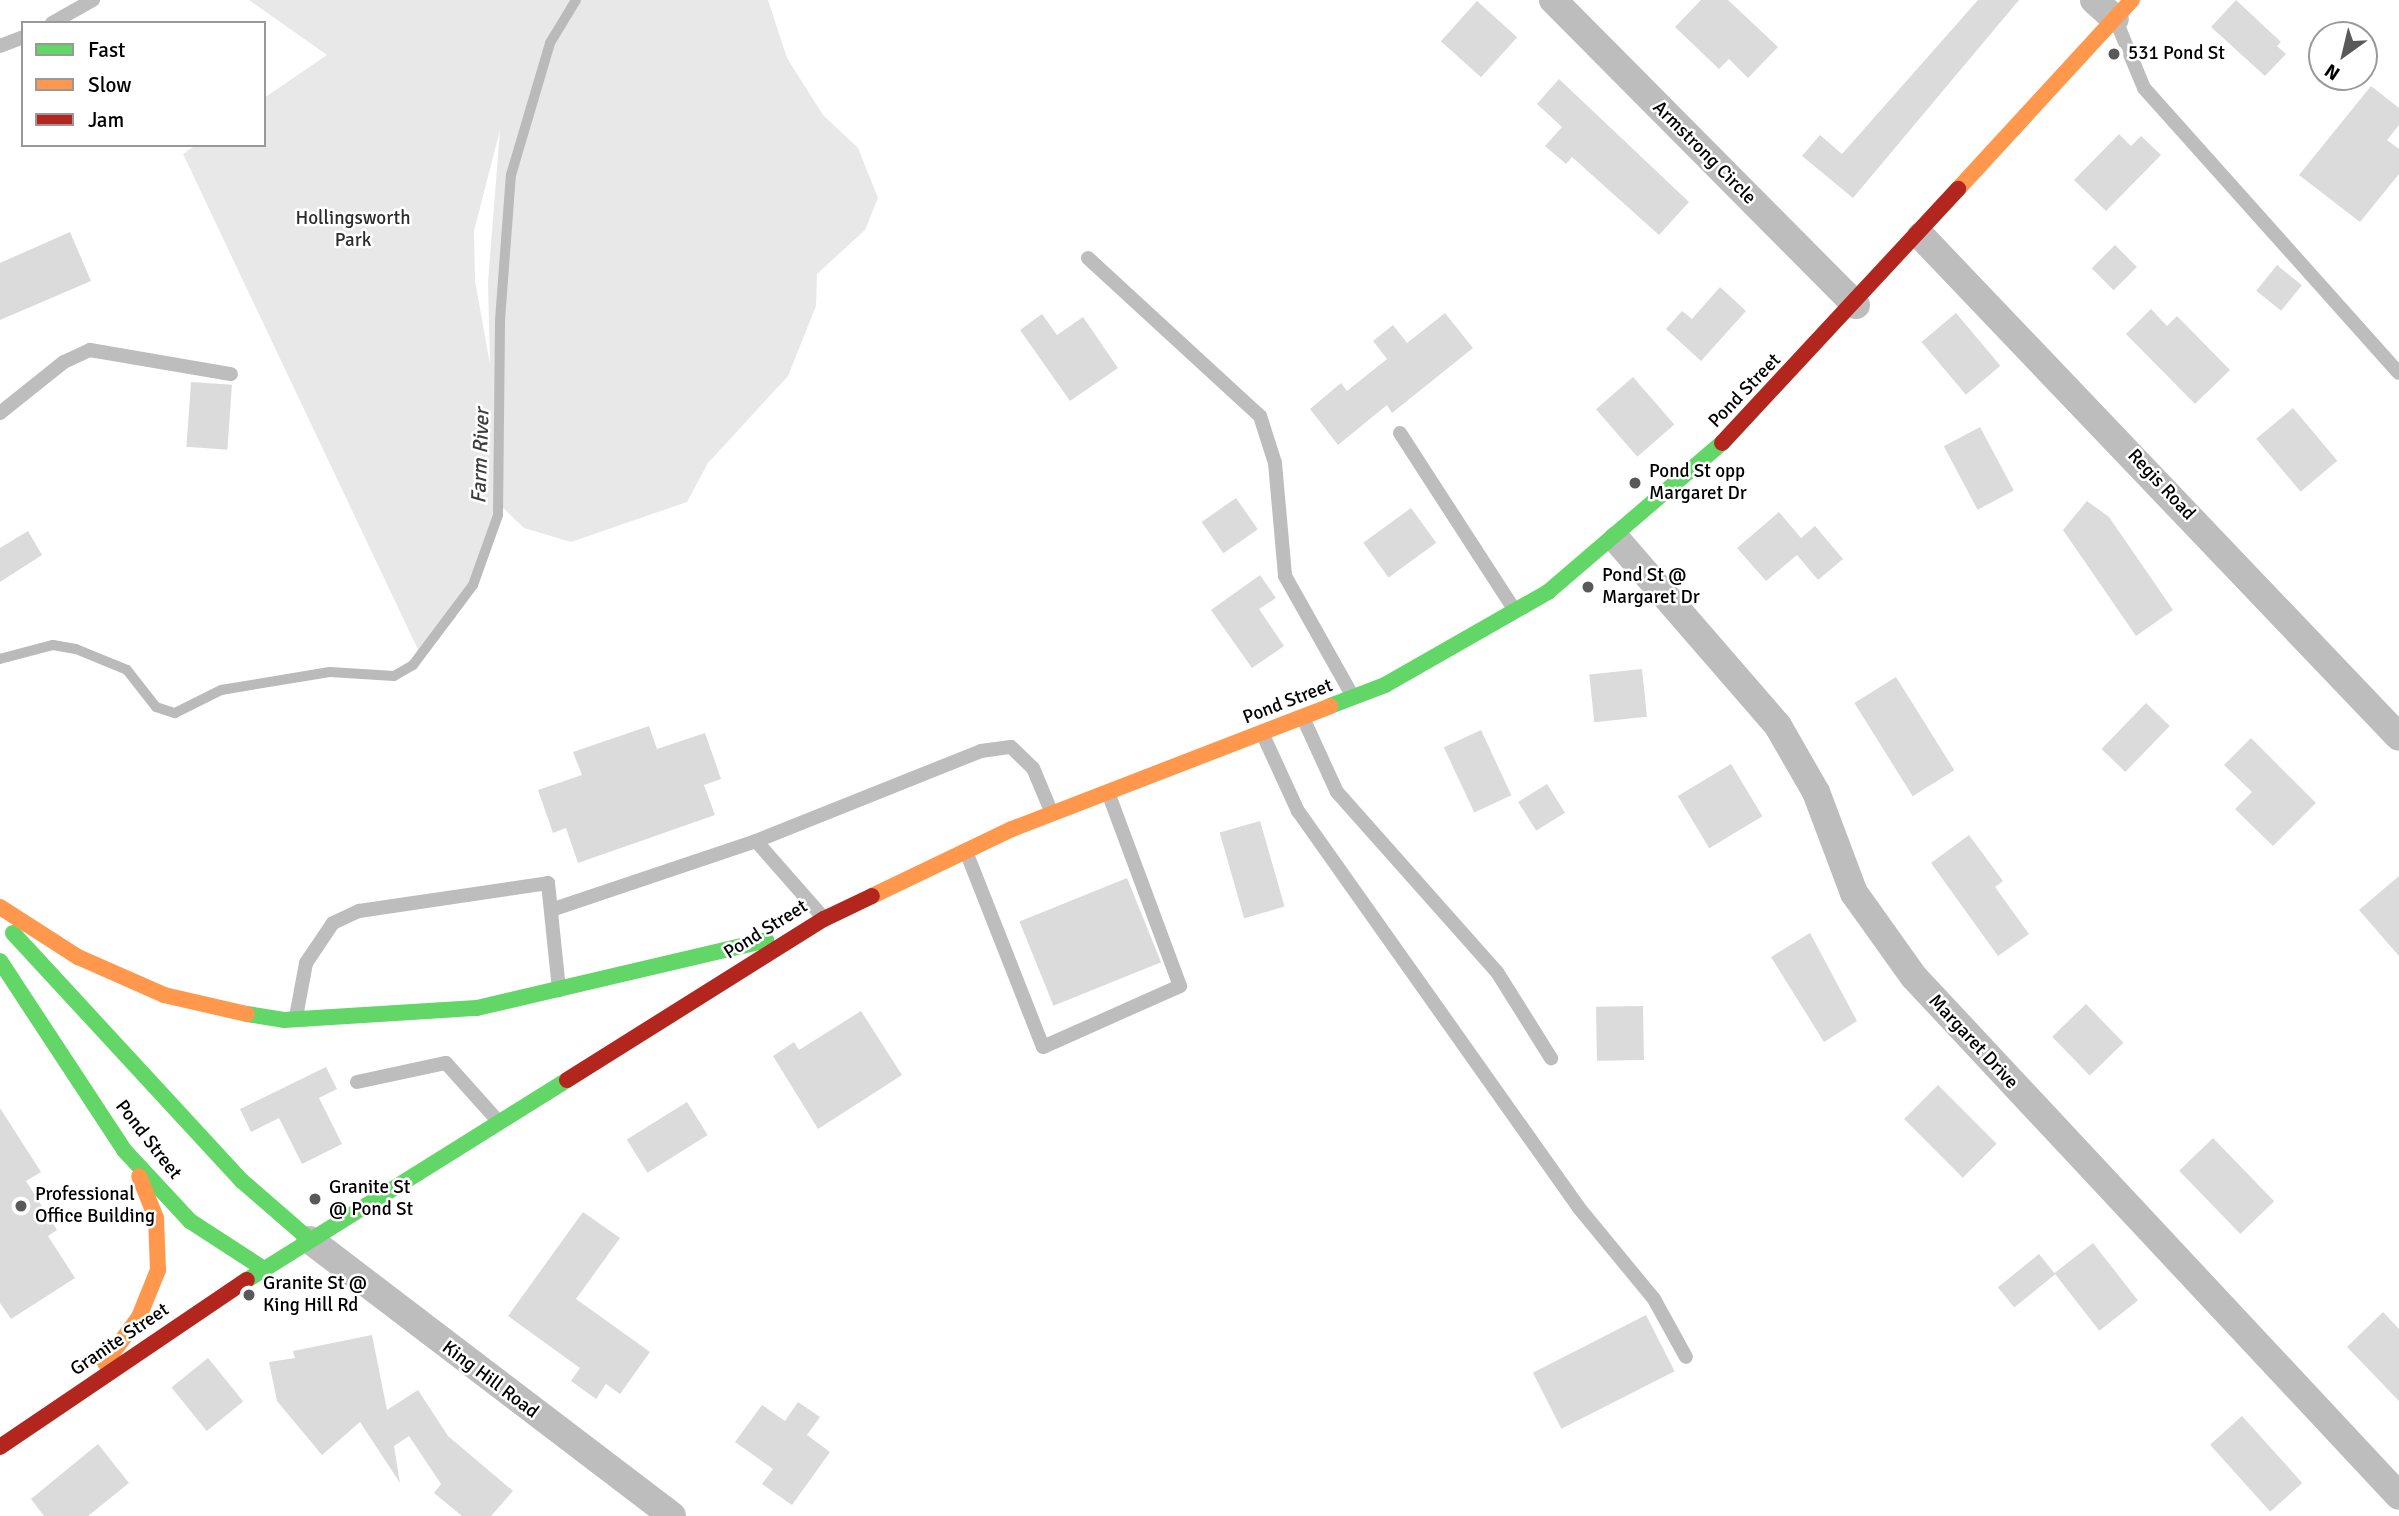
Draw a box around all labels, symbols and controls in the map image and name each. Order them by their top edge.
legend [21,21,266,147]
north arrow [2308,21,2378,91]
text: Fast [88,37,125,63]
place label: 531 Pond St [2128,43,2225,65]
marker: 531 Pond St [2106,46,2122,62]
text: N [2320,58,2345,85]
text: Slow [88,72,132,98]
street label: Armstrong Circle [1648,97,1760,209]
text: Jam [88,107,124,133]
park label: Hollingsworth Park [295,208,411,252]
street label: Pond Street [1704,349,1786,433]
water label: Farm River [466,408,494,504]
street label: Regis Road [2122,445,2200,525]
place label: Pond St opp Margaret Dr [1649,461,1747,505]
marker: Pond St opp Margaret Dr [1627,475,1643,491]
place label: Pond St @ Margaret Dr [1602,565,1700,609]
marker: Pond St @ Margaret Dr [1580,579,1596,595]
street label: Pond Street [1240,674,1336,730]
street label: Pond Street [720,895,812,965]
street label: Margaret Drive [1923,990,2023,1094]
street label: Pond Street [110,1096,186,1184]
place label: Granite St @ Pond St [329,1177,413,1221]
place label: Professional Office Building [35,1184,155,1228]
marker: Granite St @ Pond St [307,1191,323,1207]
marker: Professional Office Building [13,1198,29,1214]
place label: Granite St @ King Hill Rd [263,1273,367,1317]
marker: Granite St @ King Hill Rd [241,1287,257,1303]
street label: Granite Street [66,1299,174,1381]
street label: King Hill Road [437,1336,543,1424]

